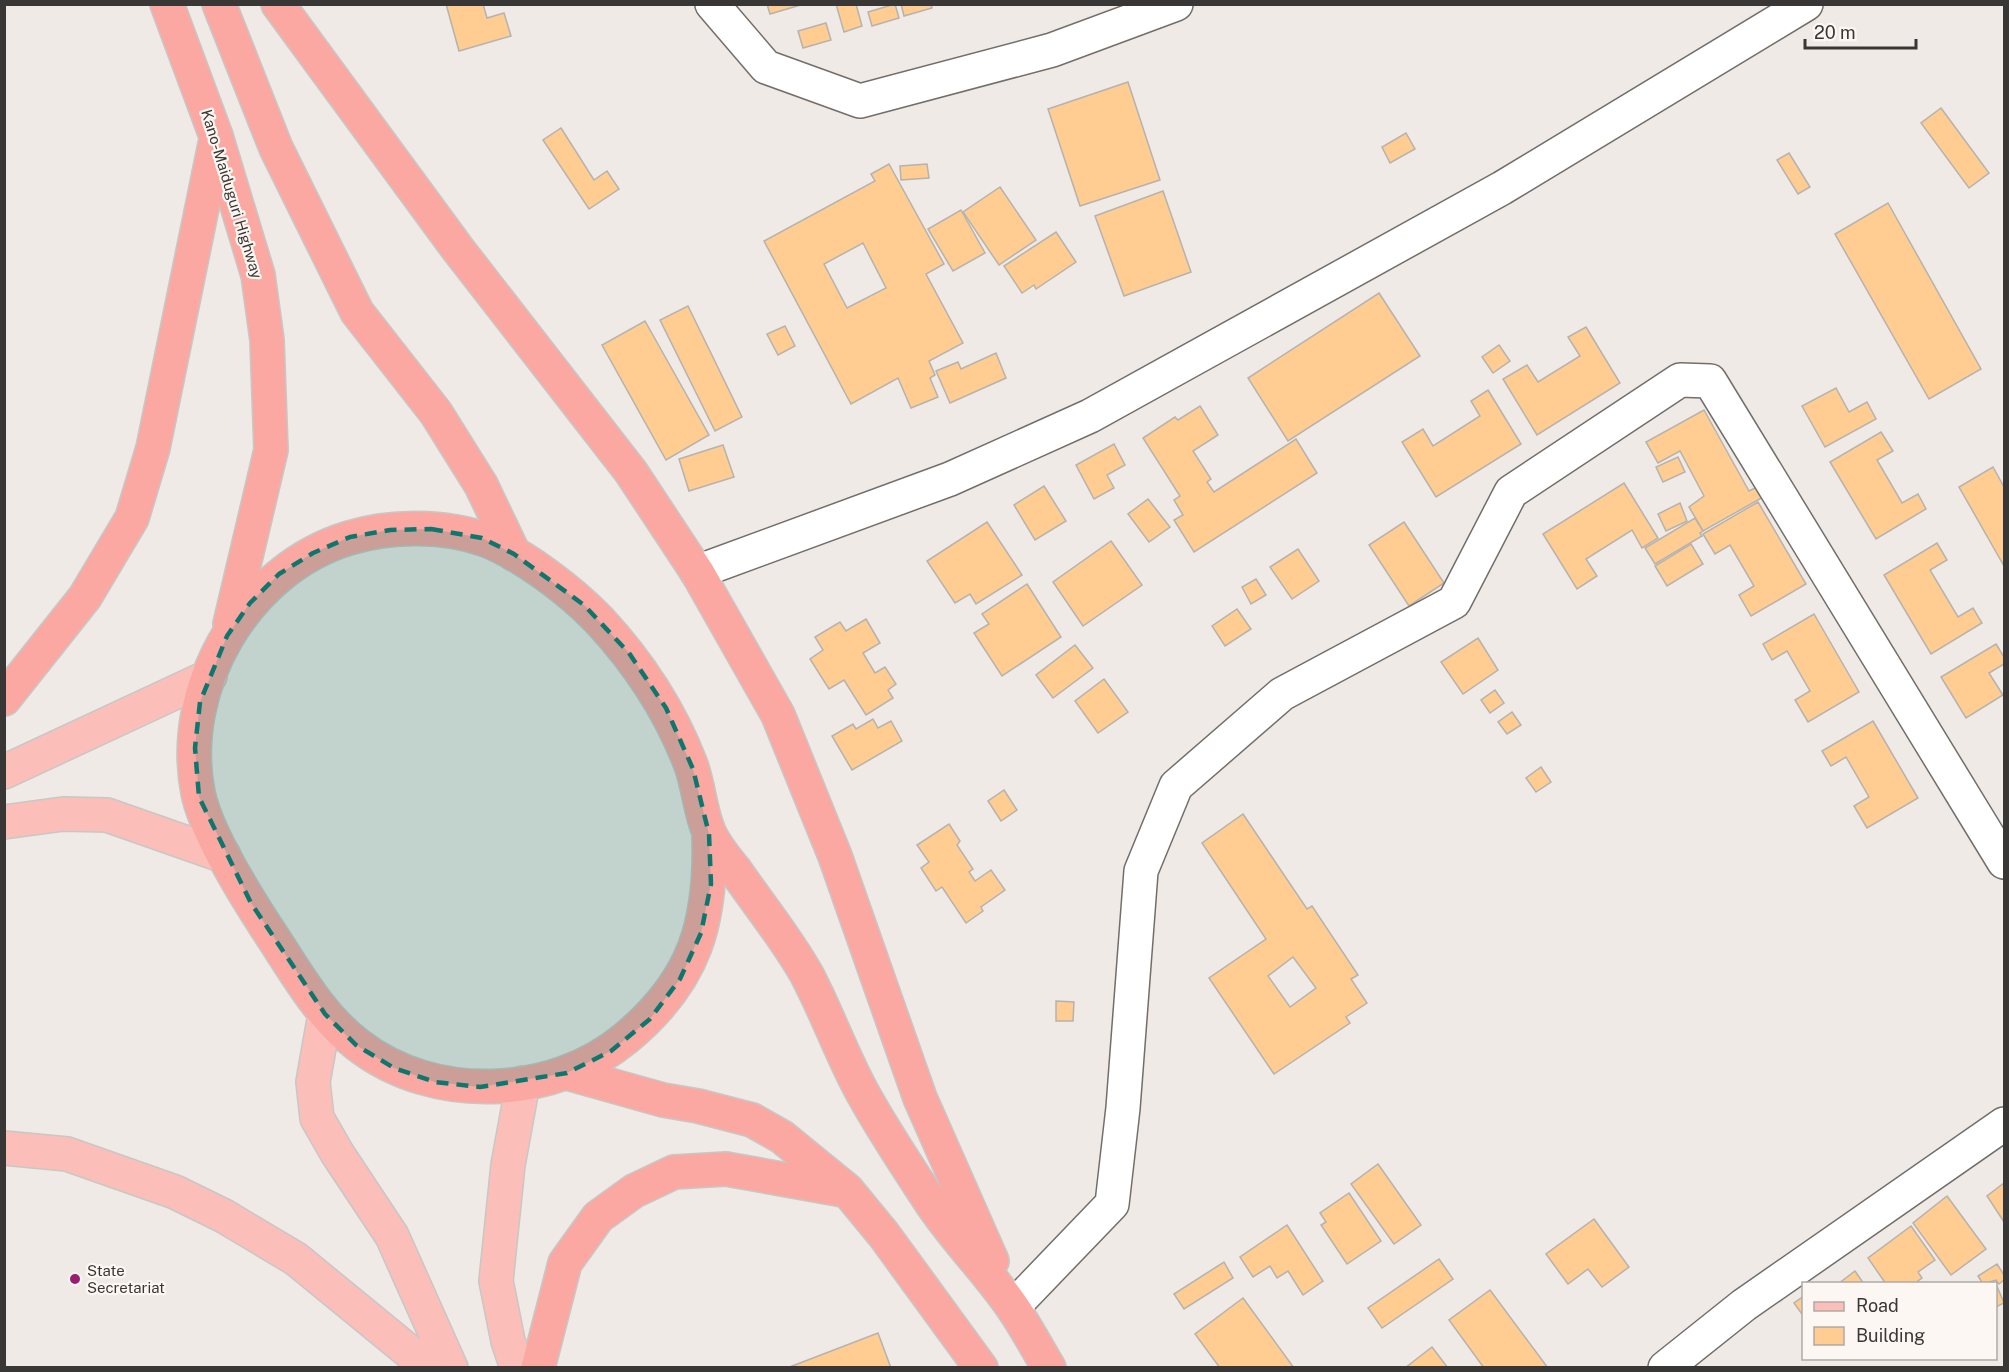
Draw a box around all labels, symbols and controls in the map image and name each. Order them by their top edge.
scale bar [1805,12,1916,50]
text: 20 m [1814,22,1856,43]
street label: Kano-Maiduguri Highway [198,107,266,281]
place label: State Secretariat [87,1262,165,1296]
marker: State Secretariat [68,1272,82,1286]
legend [1802,1282,1997,1360]
text: Road [1856,1295,1899,1316]
text: Building [1856,1325,1925,1346]

